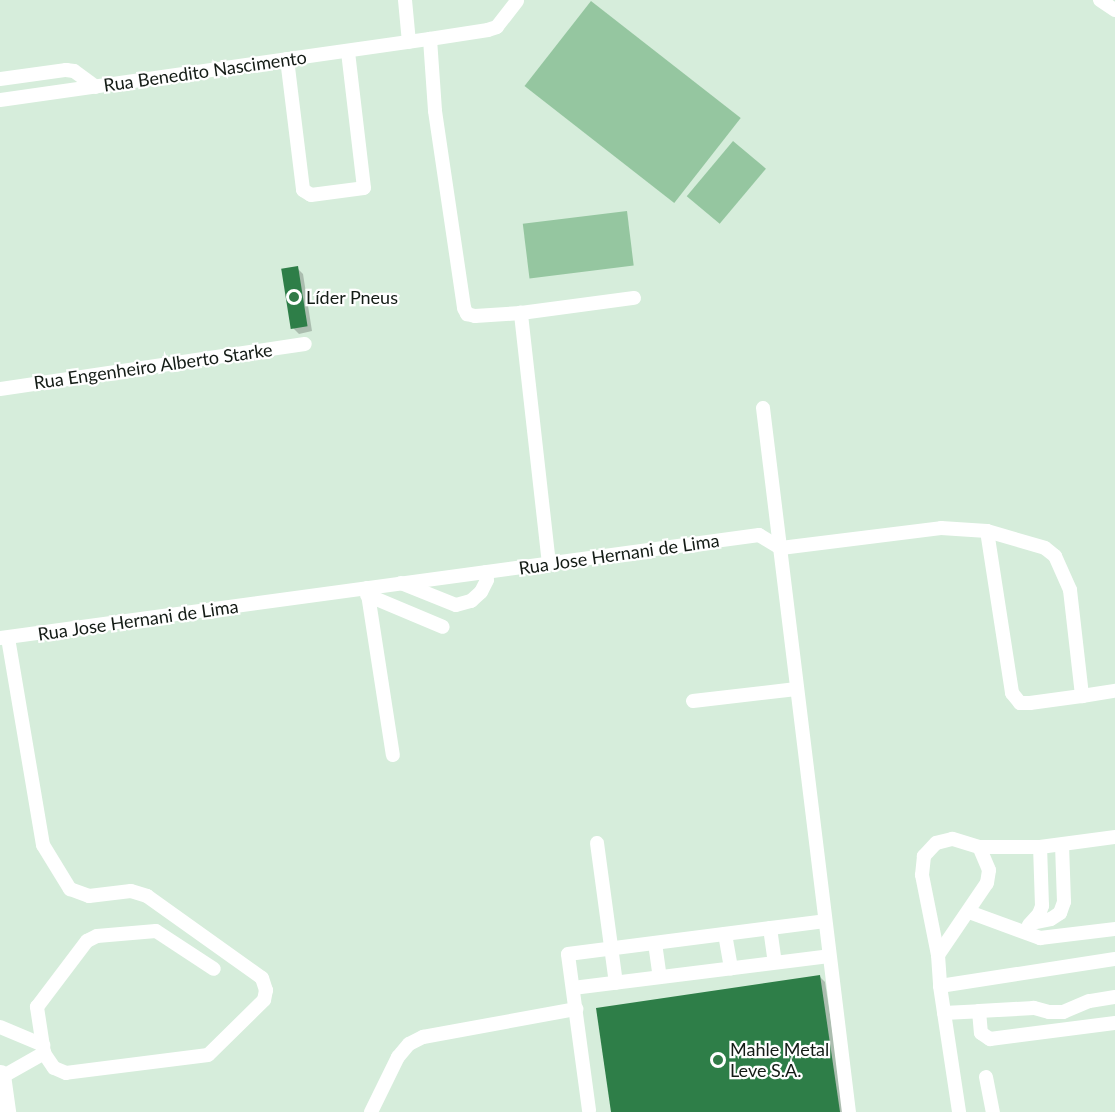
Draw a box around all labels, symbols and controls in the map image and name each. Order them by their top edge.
street label: Rua Benedito Nascimento [102,46,308,96]
place label: Líder Pneus [306,286,398,308]
marker: Líder Pneus [287,290,301,304]
street label: Rua Engenheiro Alberto Starke [32,338,274,394]
street label: Rua Jose Hernani de Lima [517,529,721,579]
street label: Rua Jose Hernani de Lima [36,595,240,645]
place label: Mahle Metal Leve S.A. [730,1039,829,1082]
marker: Mahle Metal Leve S.A. [711,1053,725,1067]

